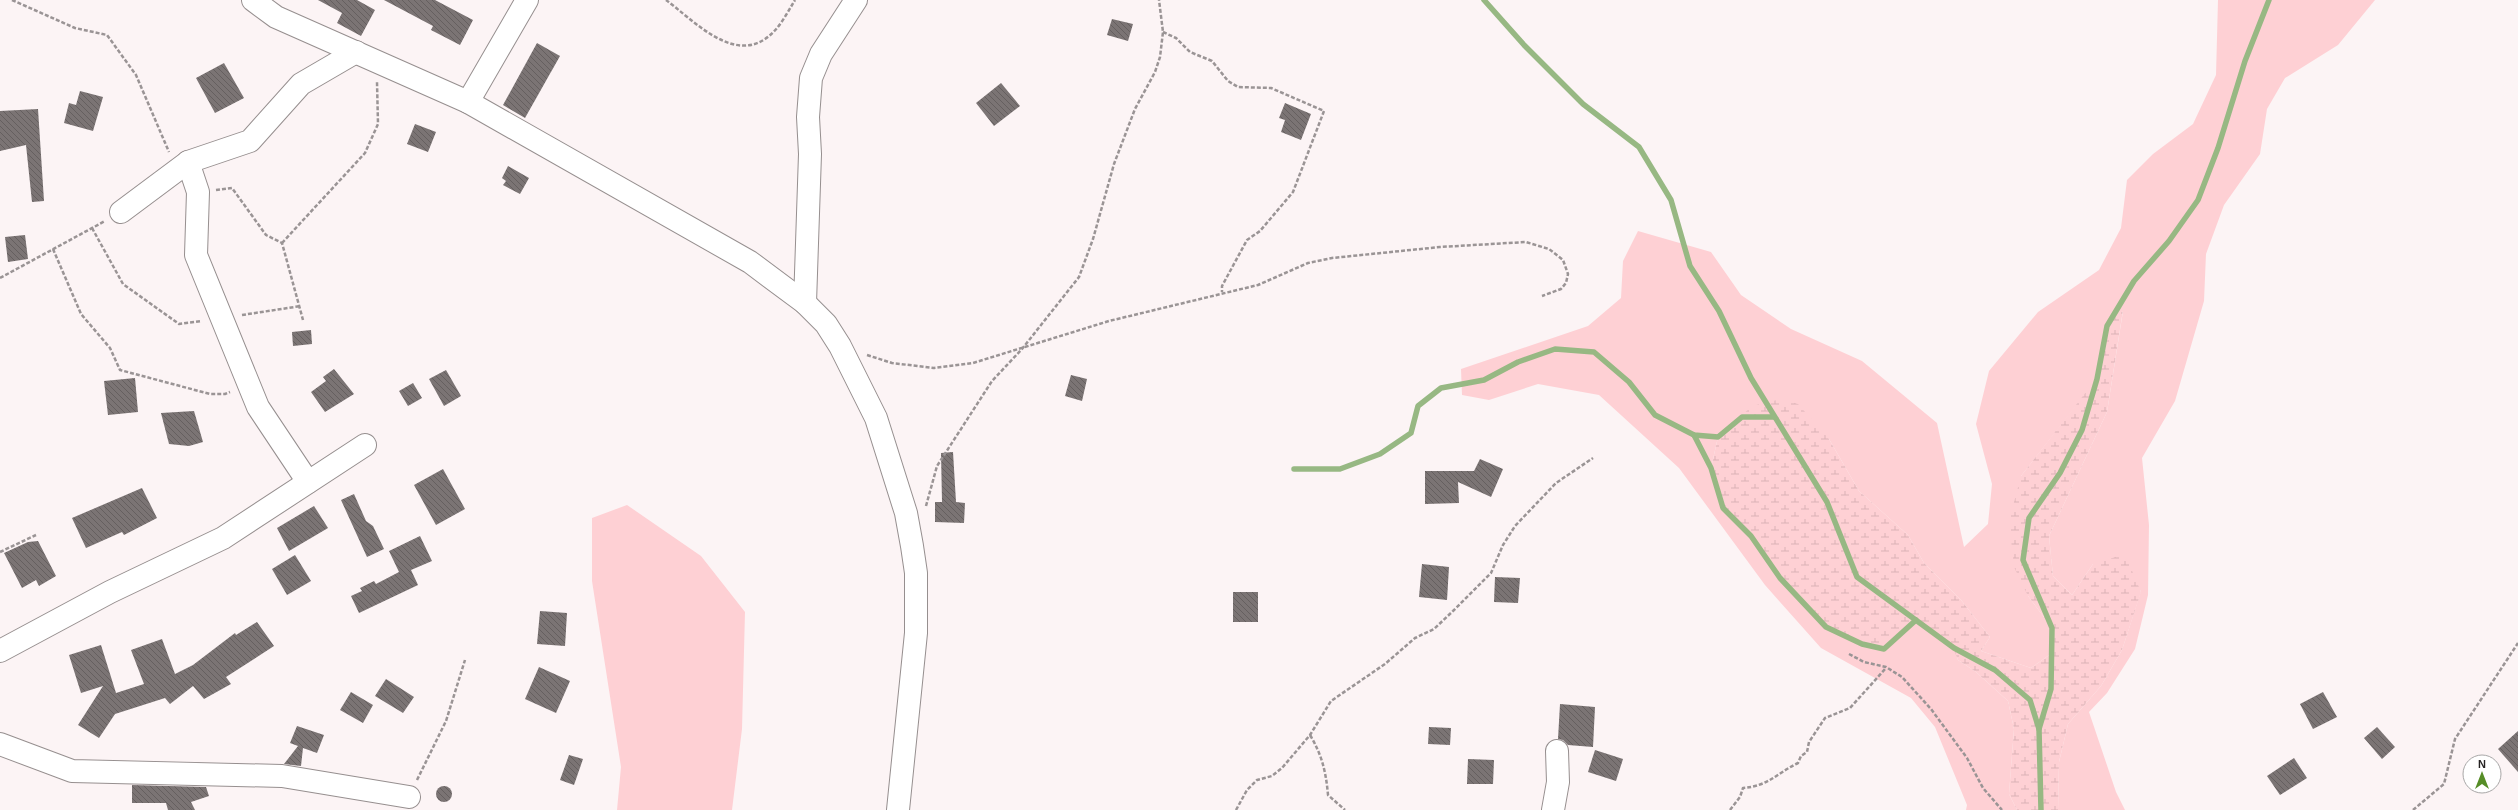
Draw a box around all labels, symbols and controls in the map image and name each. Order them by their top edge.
north arrow [2462,754,2502,794]
text: N [2478,758,2486,770]

